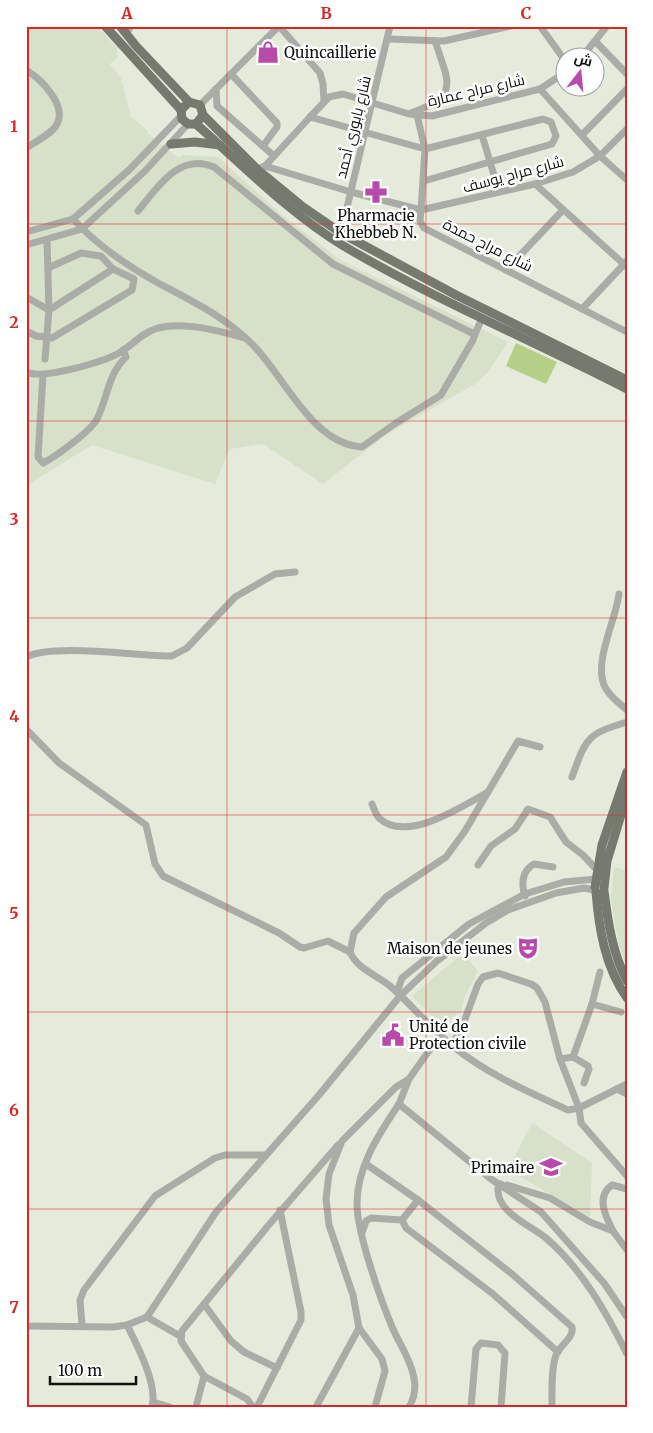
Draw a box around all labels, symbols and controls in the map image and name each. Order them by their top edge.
text: A [120,3,133,23]
text: B [320,3,332,23]
text: C [521,3,531,23]
shop icon: Quincaillerie [255,39,281,65]
place label: Quincaillerie [284,43,376,62]
north arrow [556,48,606,98]
text: ش [572,48,595,71]
street label: شارع مراح عمارة [426,70,527,112]
street label: شارع بابوري أحمد [331,74,378,181]
text: 1 [10,116,18,136]
street label: شارع مراح يوسف [460,151,566,199]
pharmacy icon: Pharmacie Khebbeb N. [363,179,389,205]
place label: Pharmacie Khebbeb N. [335,206,417,242]
street label: شارع مراح حمدة [439,214,536,278]
text: 2 [9,312,19,332]
text: 3 [9,509,19,529]
text: 4 [9,706,19,726]
text: 5 [9,903,19,923]
theatre icon: Maison de jeunes [515,935,541,961]
place label: Maison de jeunes [387,939,512,958]
place label: Unité de Protection civile [409,1017,526,1053]
public building icon: Unité de Protection civile [380,1022,406,1048]
text: 6 [9,1100,19,1120]
school or university icon: Primaire [538,1154,564,1180]
place label: Primaire [471,1158,534,1177]
text: 7 [9,1297,19,1317]
scale bar [50,1353,136,1385]
text: 100 m [58,1361,102,1380]

